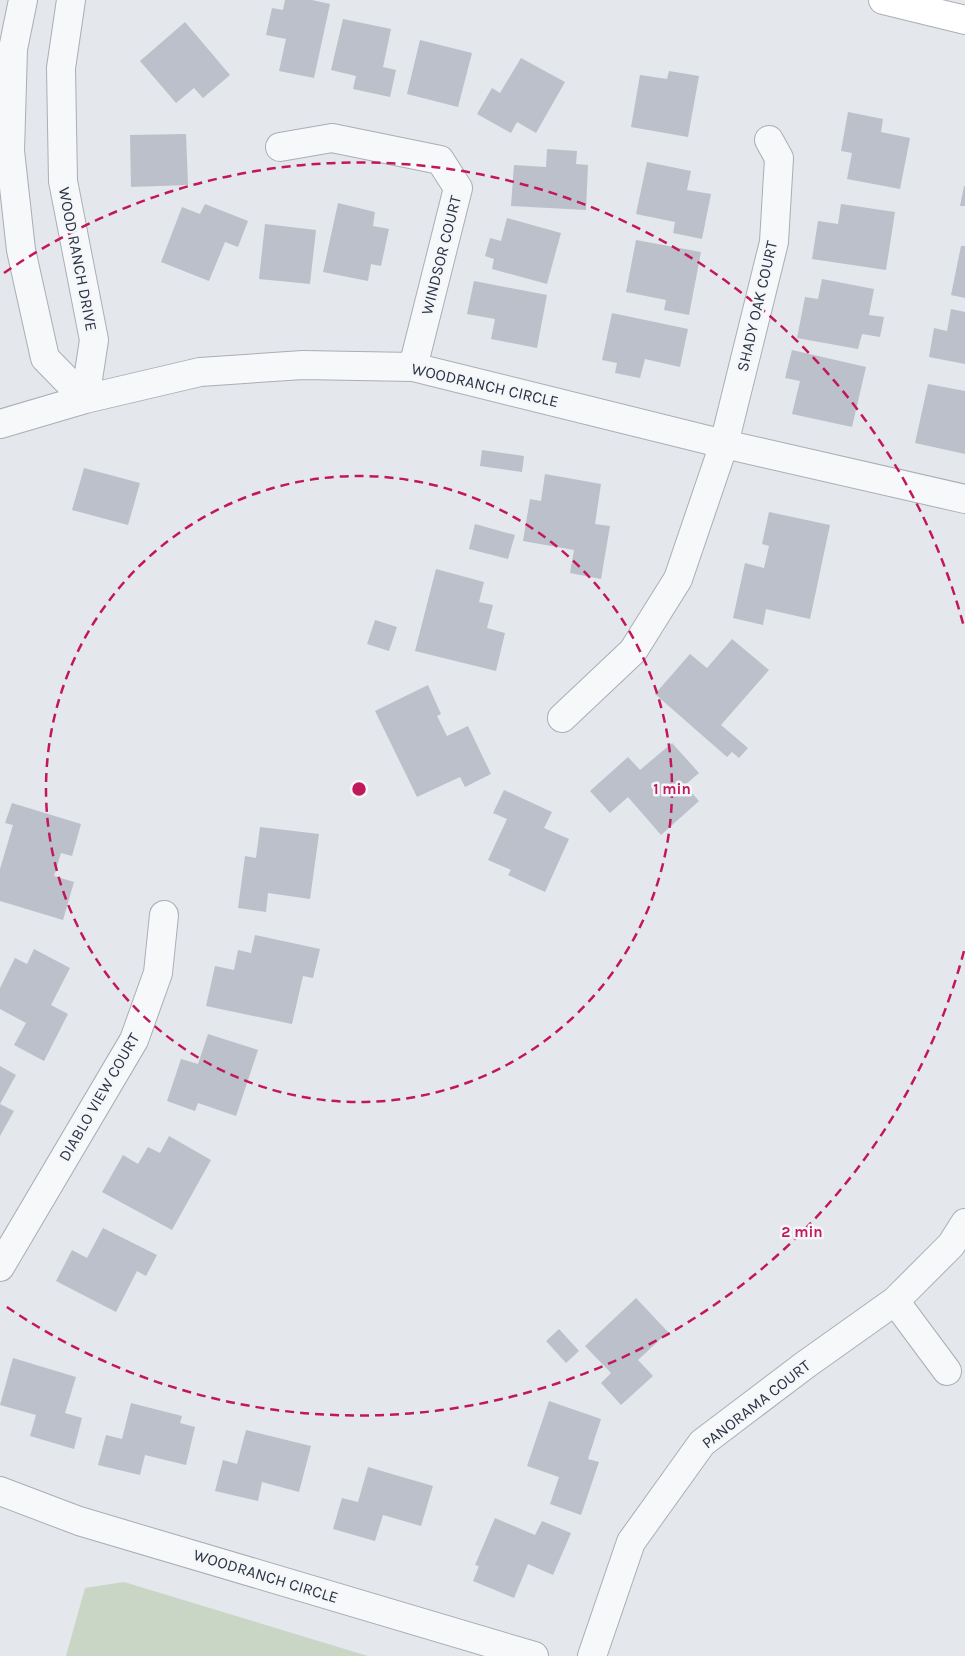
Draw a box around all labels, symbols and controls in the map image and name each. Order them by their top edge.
street label: WOOD RANCH DRIVE [55,185,101,333]
street label: WINDSOR COURT [417,193,465,317]
street label: SHADY OAK COURT [733,239,781,373]
street label: WOODRANCH CIRCLE [410,359,560,411]
centre of rings [350,780,368,798]
text: 1 min [653,780,691,798]
street label: DIABLO VIEW COURT [55,1030,143,1164]
text: 2 min [781,1223,823,1241]
street label: PANORAMA COURT [698,1356,814,1452]
street label: WOODRANCH CIRCLE [191,1545,341,1607]

